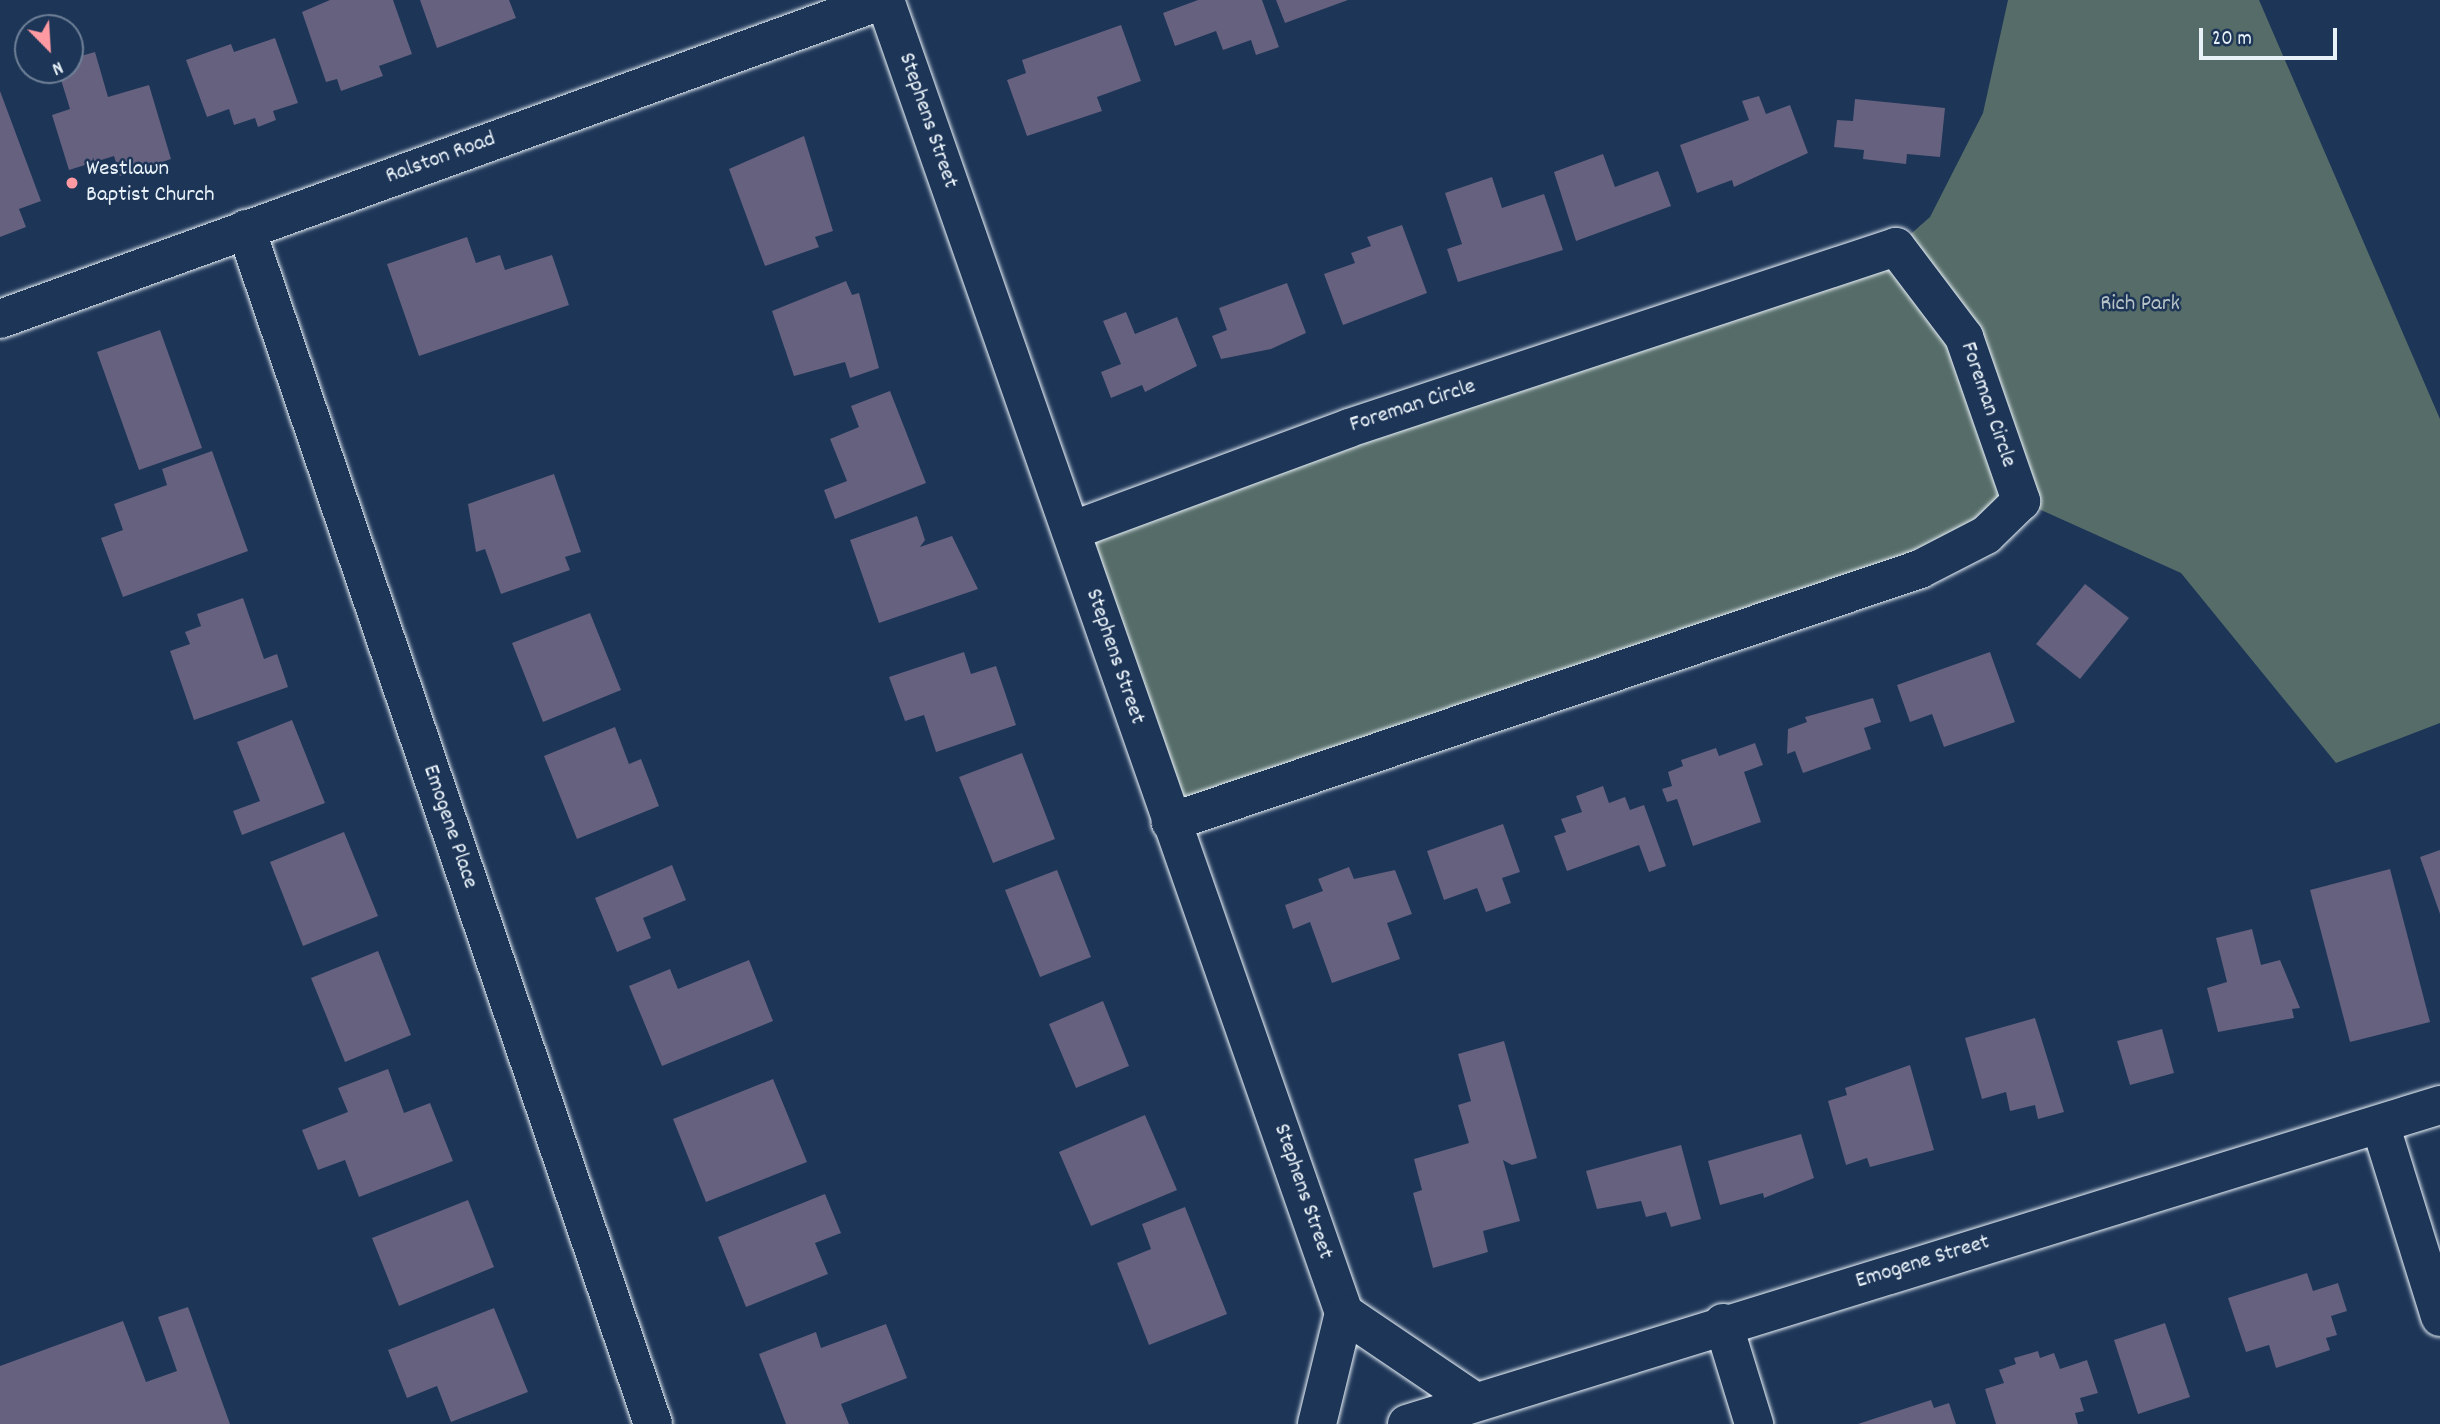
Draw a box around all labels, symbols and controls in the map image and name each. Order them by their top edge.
north arrow [14,14,84,84]
scale bar [2202,14,2340,58]
text: 20 m [2212,25,2252,55]
street label: Stephens Street [891,50,963,192]
text: N [47,53,67,81]
street label: Ralston Road [382,126,500,192]
place label: Westlawn Baptist Church [86,156,215,210]
marker: Westlawn Baptist Church [64,175,80,191]
park label: Rich Park [2100,291,2180,319]
street label: Foreman Circle [1953,339,2021,471]
street label: Foreman Circle [1347,374,1479,440]
street label: Stephens Street [1078,586,1150,728]
street label: Emogene Place [415,762,483,892]
street label: Stephens Street [1266,1121,1338,1263]
street label: Emogene Street [1853,1230,1993,1296]

